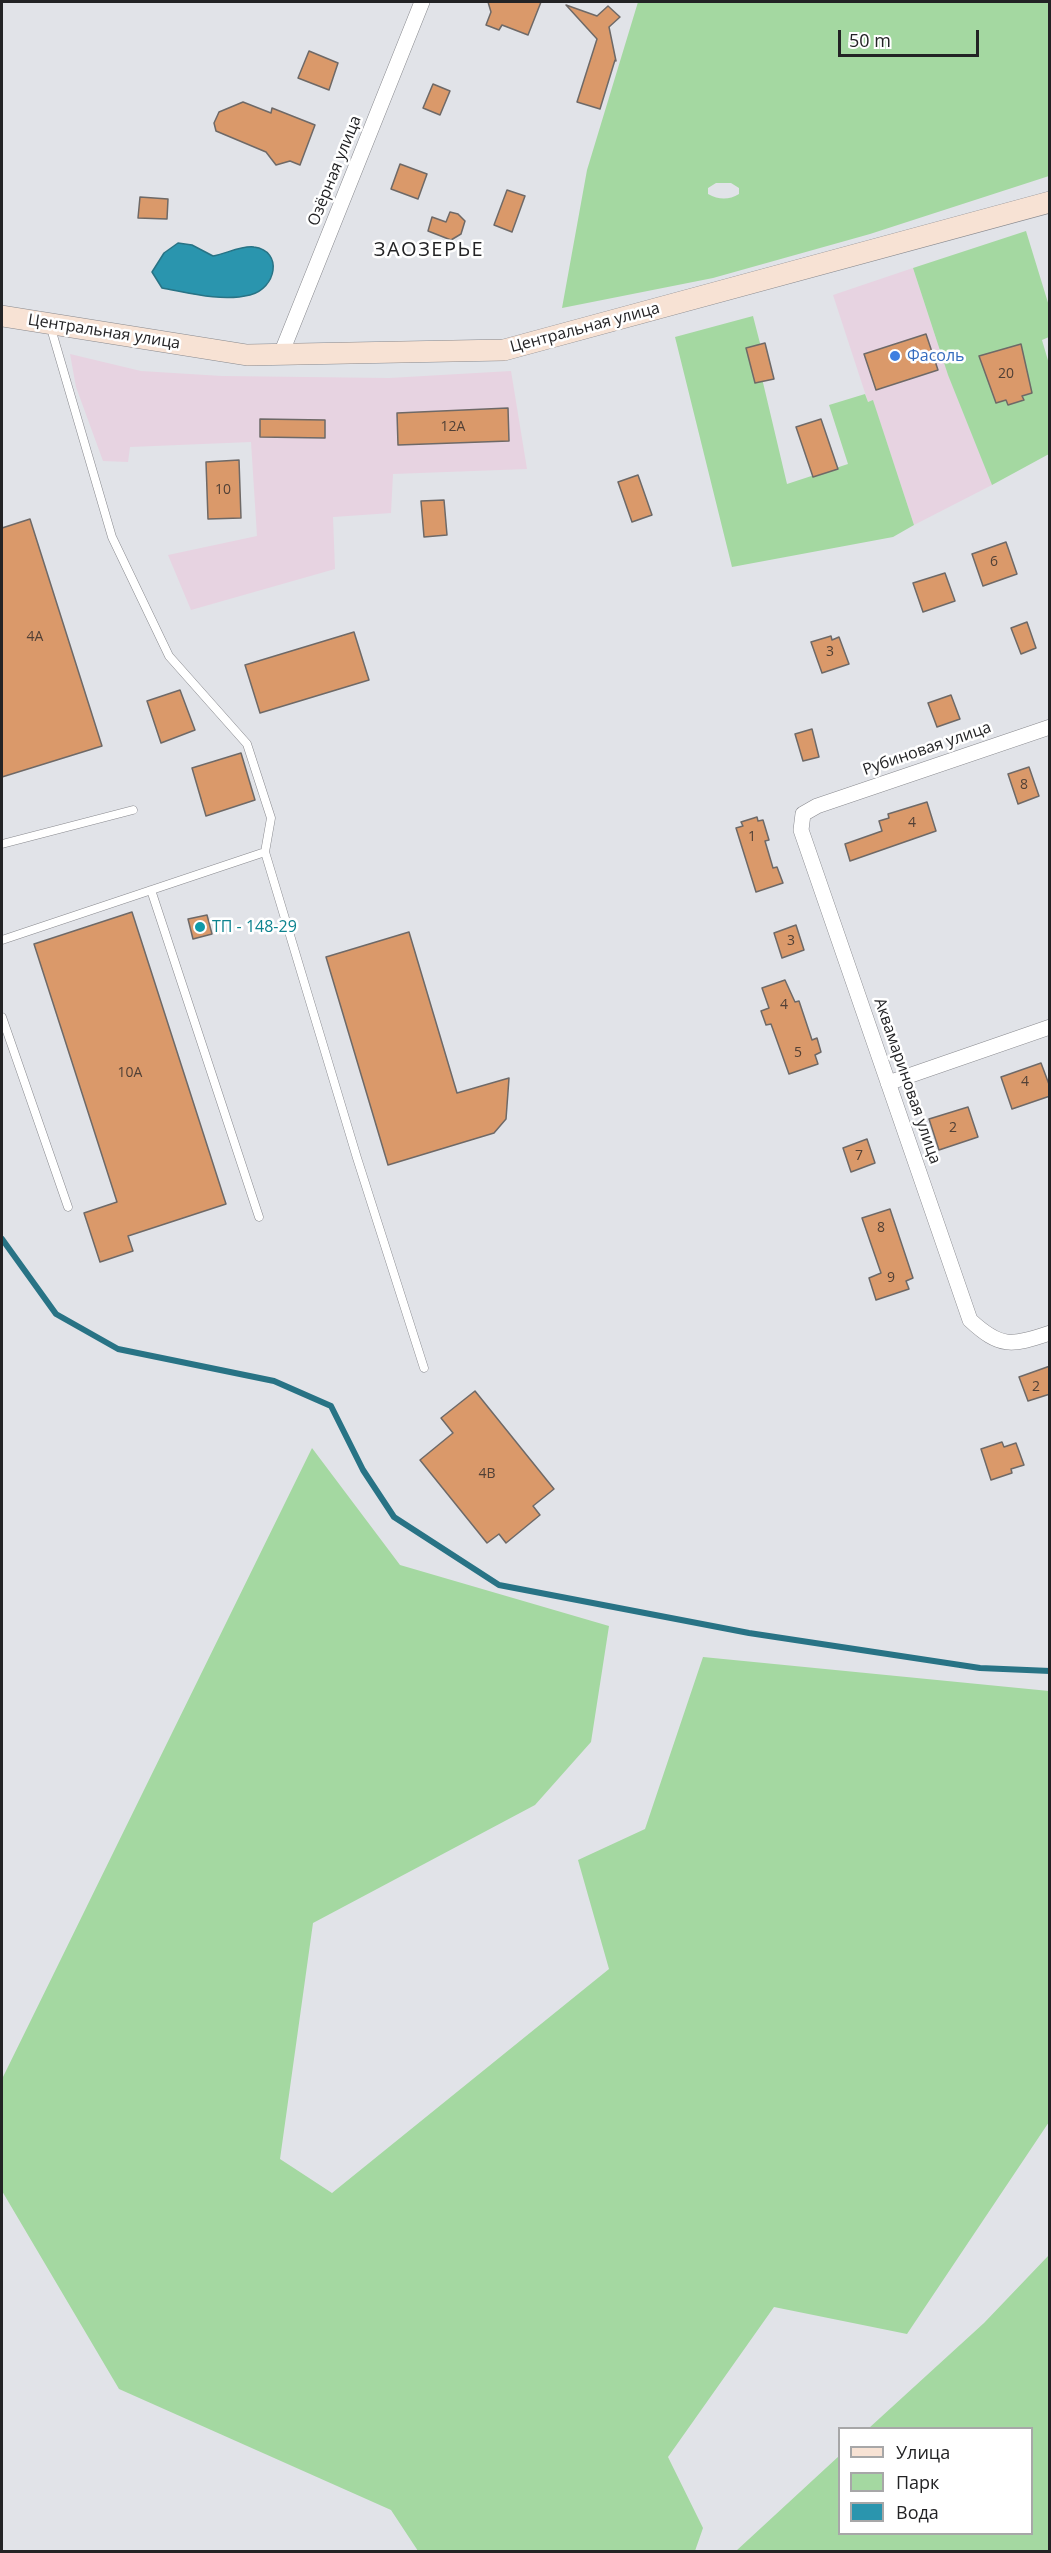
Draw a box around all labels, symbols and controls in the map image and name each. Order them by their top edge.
scale bar [841,18,982,56]
text: 50 m [849,28,891,52]
street label: Озёрная улица [304,113,366,229]
district label: ЗАОЗЕРЬЕ [374,238,484,262]
street label: Центральная улица [508,299,662,357]
street label: Центральная улица [26,310,182,354]
place label: Фасоль [907,346,965,366]
marker: Фасоль [888,349,902,363]
house number: 20 [998,366,1014,382]
house number: 12А [441,419,465,435]
house number: 10 [215,482,231,498]
house number: 6 [990,554,998,570]
house number: 4А [27,629,43,645]
house number: 3 [826,644,834,660]
street label: Рубиновая улица [860,718,994,780]
house number: 8 [1020,777,1028,793]
house number: 4 [908,815,916,831]
house number: 1 [748,829,756,845]
place label: ТП - 148-29 [212,917,297,937]
marker: ТП - 148-29 [193,920,207,934]
house number: 3 [787,933,795,949]
street label: Аквамариновая улица [870,996,944,1166]
house number: 4 [780,997,788,1013]
house number: 5 [794,1045,802,1061]
house number: 10А [118,1065,142,1081]
house number: 4 [1021,1074,1029,1090]
house number: 2 [949,1120,957,1136]
house number: 7 [855,1148,863,1164]
house number: 8 [877,1220,885,1236]
house number: 9 [887,1270,895,1286]
house number: 2 [1032,1379,1040,1395]
house number: 4В [478,1466,496,1482]
legend [838,2427,1033,2535]
text: Улица [896,2440,950,2464]
text: Парк [896,2470,939,2494]
text: Вода [896,2500,939,2524]

